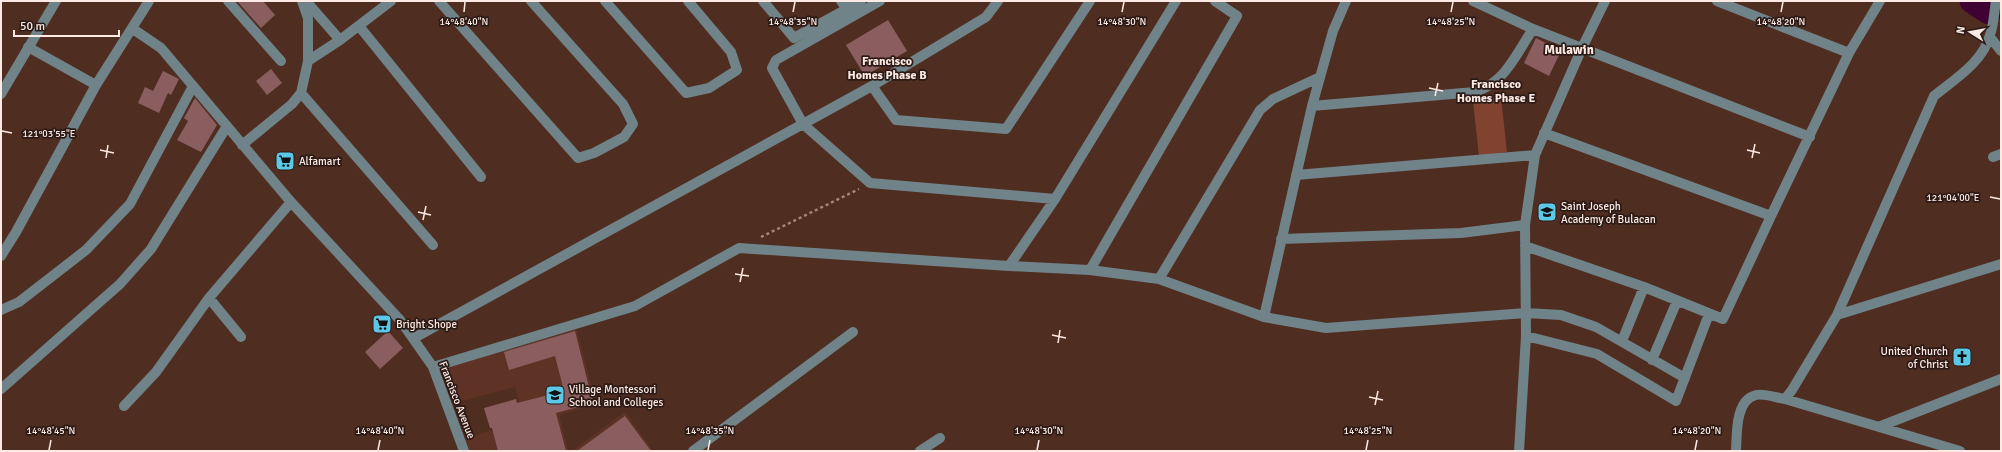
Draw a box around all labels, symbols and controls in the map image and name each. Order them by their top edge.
scale bar [14,12,119,38]
north arrow [1950,12,1990,52]
text: 14°48'40"N [440,16,488,28]
text: 14°48'35"N [769,16,817,28]
text: 14°48'30"N [1098,16,1146,28]
text: 14°48'25"N [1427,16,1475,28]
text: 14°48'20"N [1757,16,1805,28]
text: 50 m [20,19,45,34]
text: N [1954,25,1968,35]
district label: Mulawin [1544,42,1594,58]
district label: Francisco Homes Phase B [847,54,927,83]
district label: Francisco Homes Phase E [1457,77,1535,106]
text: 121°03'55"E [22,128,76,140]
supermarket icon: Alfamart [274,150,296,172]
place label: Alfamart [299,155,341,168]
text: 121°04'00"E [1926,192,1980,204]
place label: Saint Joseph Academy of Bulacan [1561,200,1656,226]
school or university icon: Saint Joseph Academy of Bulacan [1536,201,1558,223]
supermarket icon: Bright Shope [371,313,393,335]
place label: Bright Shope [396,318,457,331]
place label: United Church of Christ [1881,345,1948,371]
church icon: United Church of Christ [1951,346,1973,368]
street label: Francisco Avenue [436,359,478,441]
place label: Village Montessori School and Colleges [569,383,664,409]
school or university icon: Village Montessori School and Colleges [544,384,566,406]
text: 14°48'45"N [27,425,75,437]
text: 14°48'40"N [356,425,404,437]
text: 14°48'35"N [686,425,734,437]
text: 14°48'30"N [1015,425,1063,437]
text: 14°48'25"N [1344,425,1392,437]
text: 14°48'20"N [1673,425,1721,437]

